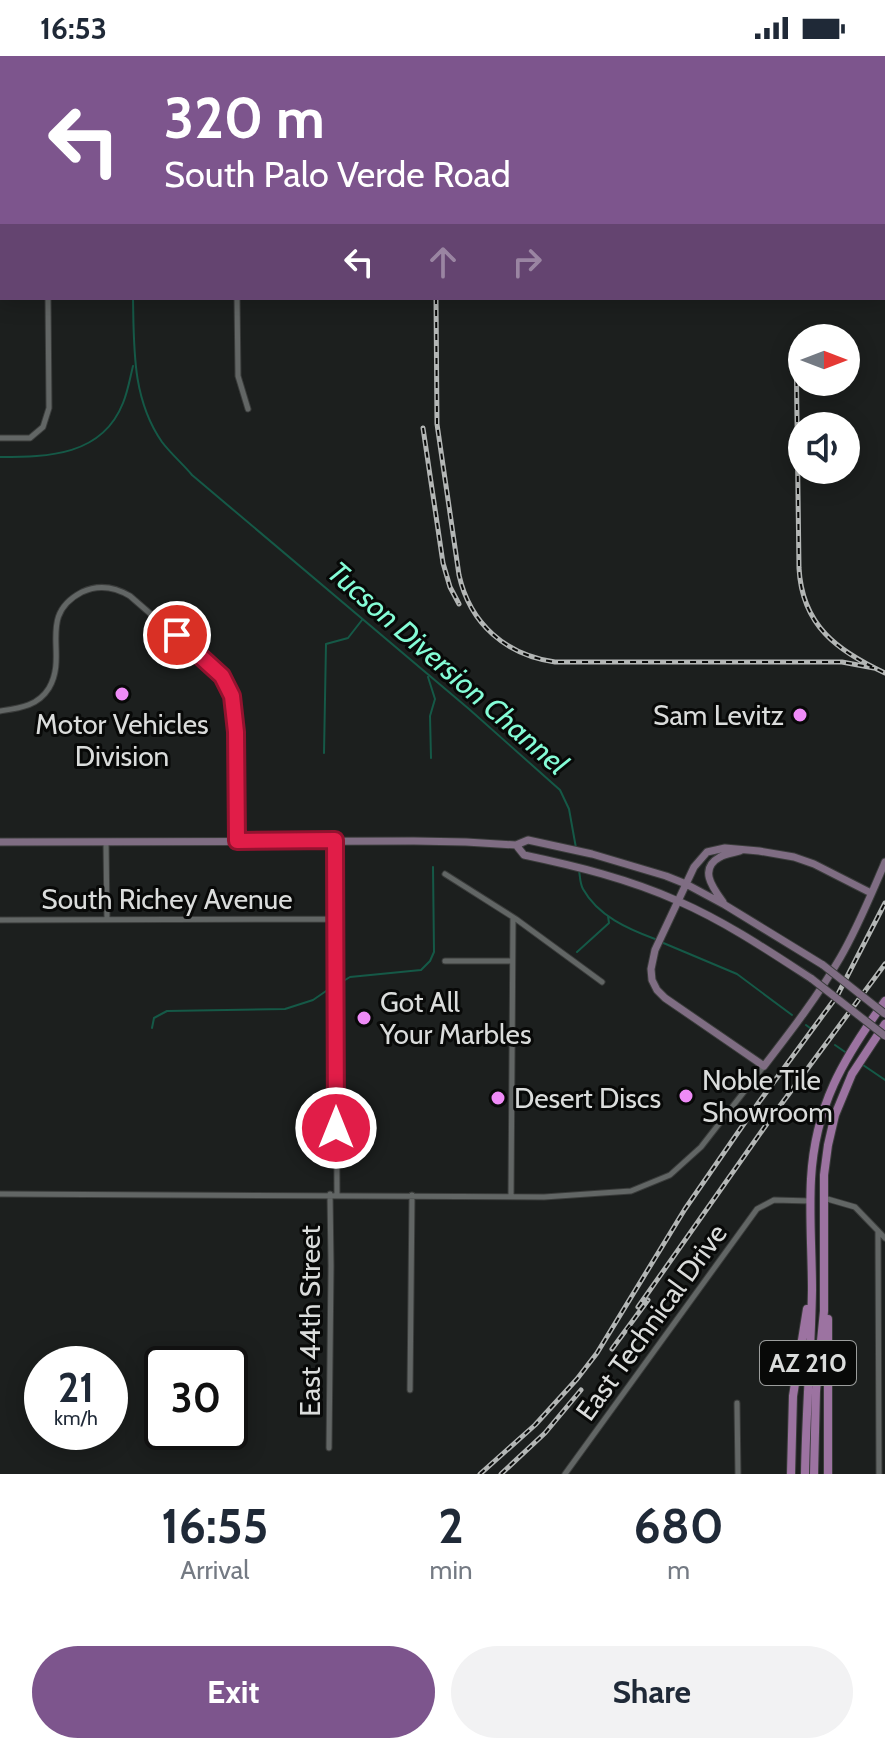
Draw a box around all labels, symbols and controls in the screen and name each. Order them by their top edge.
text: 16:53 [40,10,107,47]
text: 320 m [164,84,325,152]
icon: left [32,88,136,192]
text: South Palo Verde Road [164,152,511,196]
icon: left [337,240,381,284]
icon: ahead [421,240,465,284]
icon: right [505,240,549,284]
north arrow [788,324,860,396]
map controls [788,324,860,484]
button: sound [788,412,860,484]
water label: Tucson Diversion Channel [320,553,576,783]
pin [143,601,211,669]
icon: arrive [155,613,199,657]
marker: Motor Vehicles Division [113,685,131,703]
place label: Sam Levitz [653,698,784,732]
marker: Sam Levitz [791,706,809,724]
place label: Motor Vehicles Division [35,707,209,773]
street label: South Richey Avenue [41,882,293,916]
place label: Got All Your Marbles [379,985,532,1051]
marker: Got All Your Marbles [355,1009,373,1027]
place label: Noble Tile Showroom [702,1063,833,1129]
place label: Desert Discs [514,1081,661,1115]
position arrow [294,1086,378,1170]
marker: Noble Tile Showroom [677,1087,695,1105]
marker: Desert Discs [489,1089,507,1107]
street label: East Technical Drive [568,1217,734,1427]
street label: East 44th Street [293,1225,327,1417]
road number: AZ 210 [760,1341,856,1385]
speed limit sign: 30 [144,1346,248,1450]
text: 21 [58,1363,94,1412]
text: km/h [54,1406,98,1430]
text: 16:55 [161,1497,268,1555]
text: 2 [438,1497,464,1555]
text: 680 [634,1497,724,1555]
text: Arrival [180,1554,249,1586]
text: min [430,1554,472,1586]
text: m [667,1554,690,1586]
button: Exit [32,1646,435,1738]
button: Share [451,1646,853,1738]

